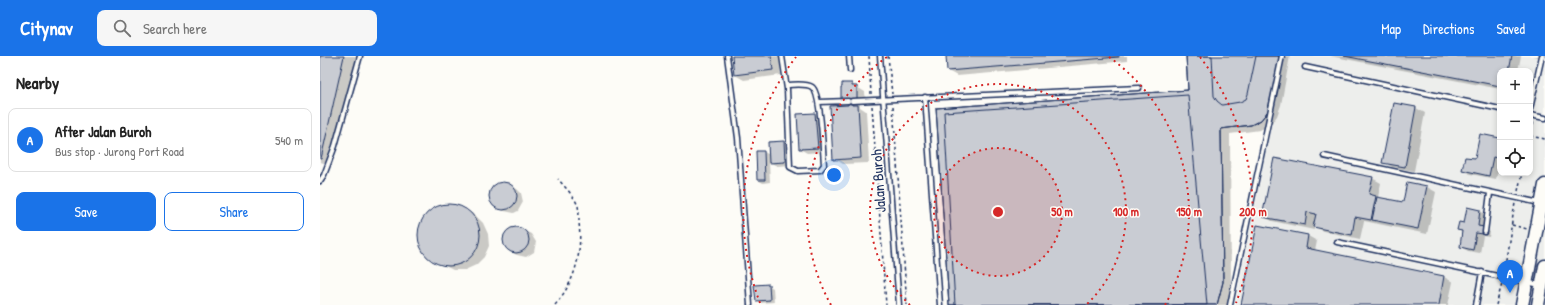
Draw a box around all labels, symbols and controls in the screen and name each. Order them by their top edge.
search box [97,10,377,46]
text: Citynav [20,15,73,41]
icon: search [111,17,133,39]
text: Search here [143,18,207,39]
text: Map [1381,19,1401,38]
text: Directions [1423,19,1474,38]
text: Saved [1496,19,1525,38]
map controls [1497,68,1533,176]
button: + [1497,68,1533,104]
text: Nearby [16,71,59,94]
button: − [1497,104,1533,140]
text: After Jalan Buroh [55,121,151,142]
text: A [27,131,33,149]
text: 540 m [275,131,303,149]
button: locate [1497,140,1533,176]
text: Bus stop · Jurong Port Road [55,142,184,160]
street label: Jalan Buroh [865,149,891,213]
your location [824,165,844,185]
button: Save [16,192,156,231]
button: Share [164,192,304,231]
text: 50 m [1051,203,1073,220]
text: 100 m [1113,203,1139,220]
text: 150 m [1176,203,1202,220]
text: 200 m [1239,203,1267,220]
centre of rings [991,205,1005,219]
pin: A [1497,260,1523,293]

